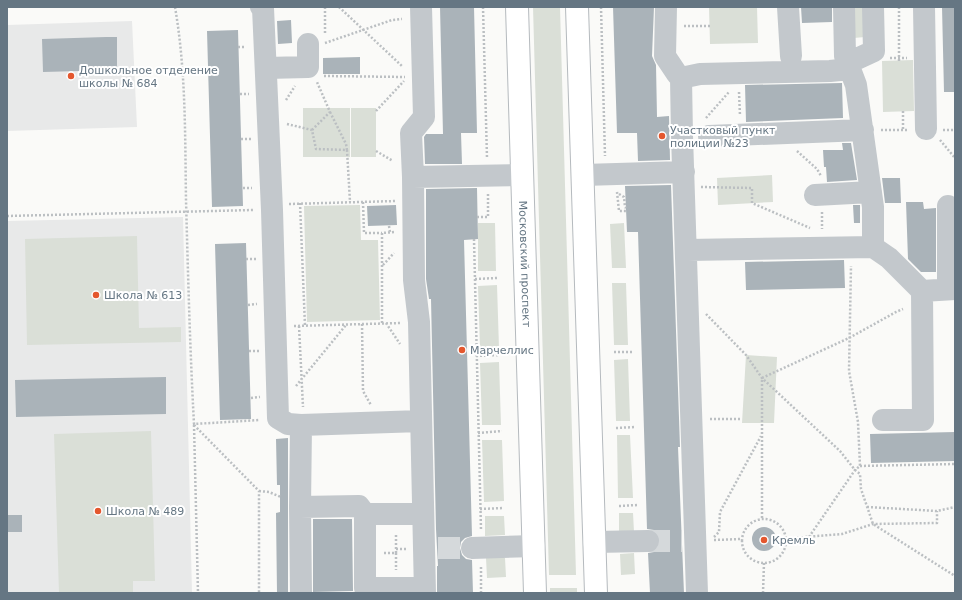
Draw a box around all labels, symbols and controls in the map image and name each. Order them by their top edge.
place label: Дошкольное отделение школы № 684 [79,64,218,90]
marker: Дошкольное отделение школы № 684 [66,71,76,81]
place label: Участковый пункт полиции №23 [670,124,776,150]
marker: Участковый пункт полиции №23 [657,131,667,141]
street label: Московский проспект [516,200,533,328]
place label: Школа № 613 [104,289,182,302]
marker: Школа № 613 [91,290,101,300]
place label: Марчеллис [470,344,534,357]
marker: Марчеллис [457,345,467,355]
place label: Школа № 489 [106,505,184,518]
marker: Школа № 489 [93,506,103,516]
place label: Кремль [772,534,815,547]
marker: Кремль [759,535,769,545]

